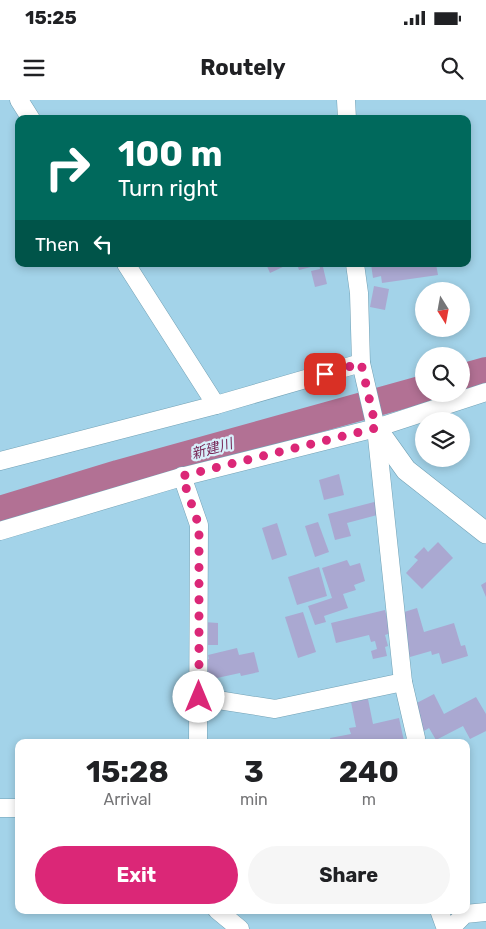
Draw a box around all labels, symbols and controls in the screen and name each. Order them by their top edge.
text: 15:25 [25,6,77,29]
icon: menu [20,54,48,82]
text: Routely [200,54,286,81]
icon: search [438,54,466,82]
text: 100 m [118,133,223,175]
icon: right [35,135,100,200]
text: Turn right [118,175,218,202]
icon: left [89,230,117,258]
text: Then [35,233,79,256]
north arrow [415,282,470,338]
map controls [415,282,470,467]
button: search [415,347,470,402]
pin [304,353,346,395]
icon: arrive [311,360,339,388]
button: layers [415,412,470,467]
water label: 新建川 [189,434,236,463]
position arrow [172,670,224,722]
text: 15:28 [86,754,169,790]
text: 3 [244,754,264,790]
text: 240 [339,754,399,790]
text: Arrival [103,790,151,809]
text: min [240,790,268,809]
text: m [362,790,376,809]
button: Exit [35,846,238,904]
button: Share [248,846,450,904]

